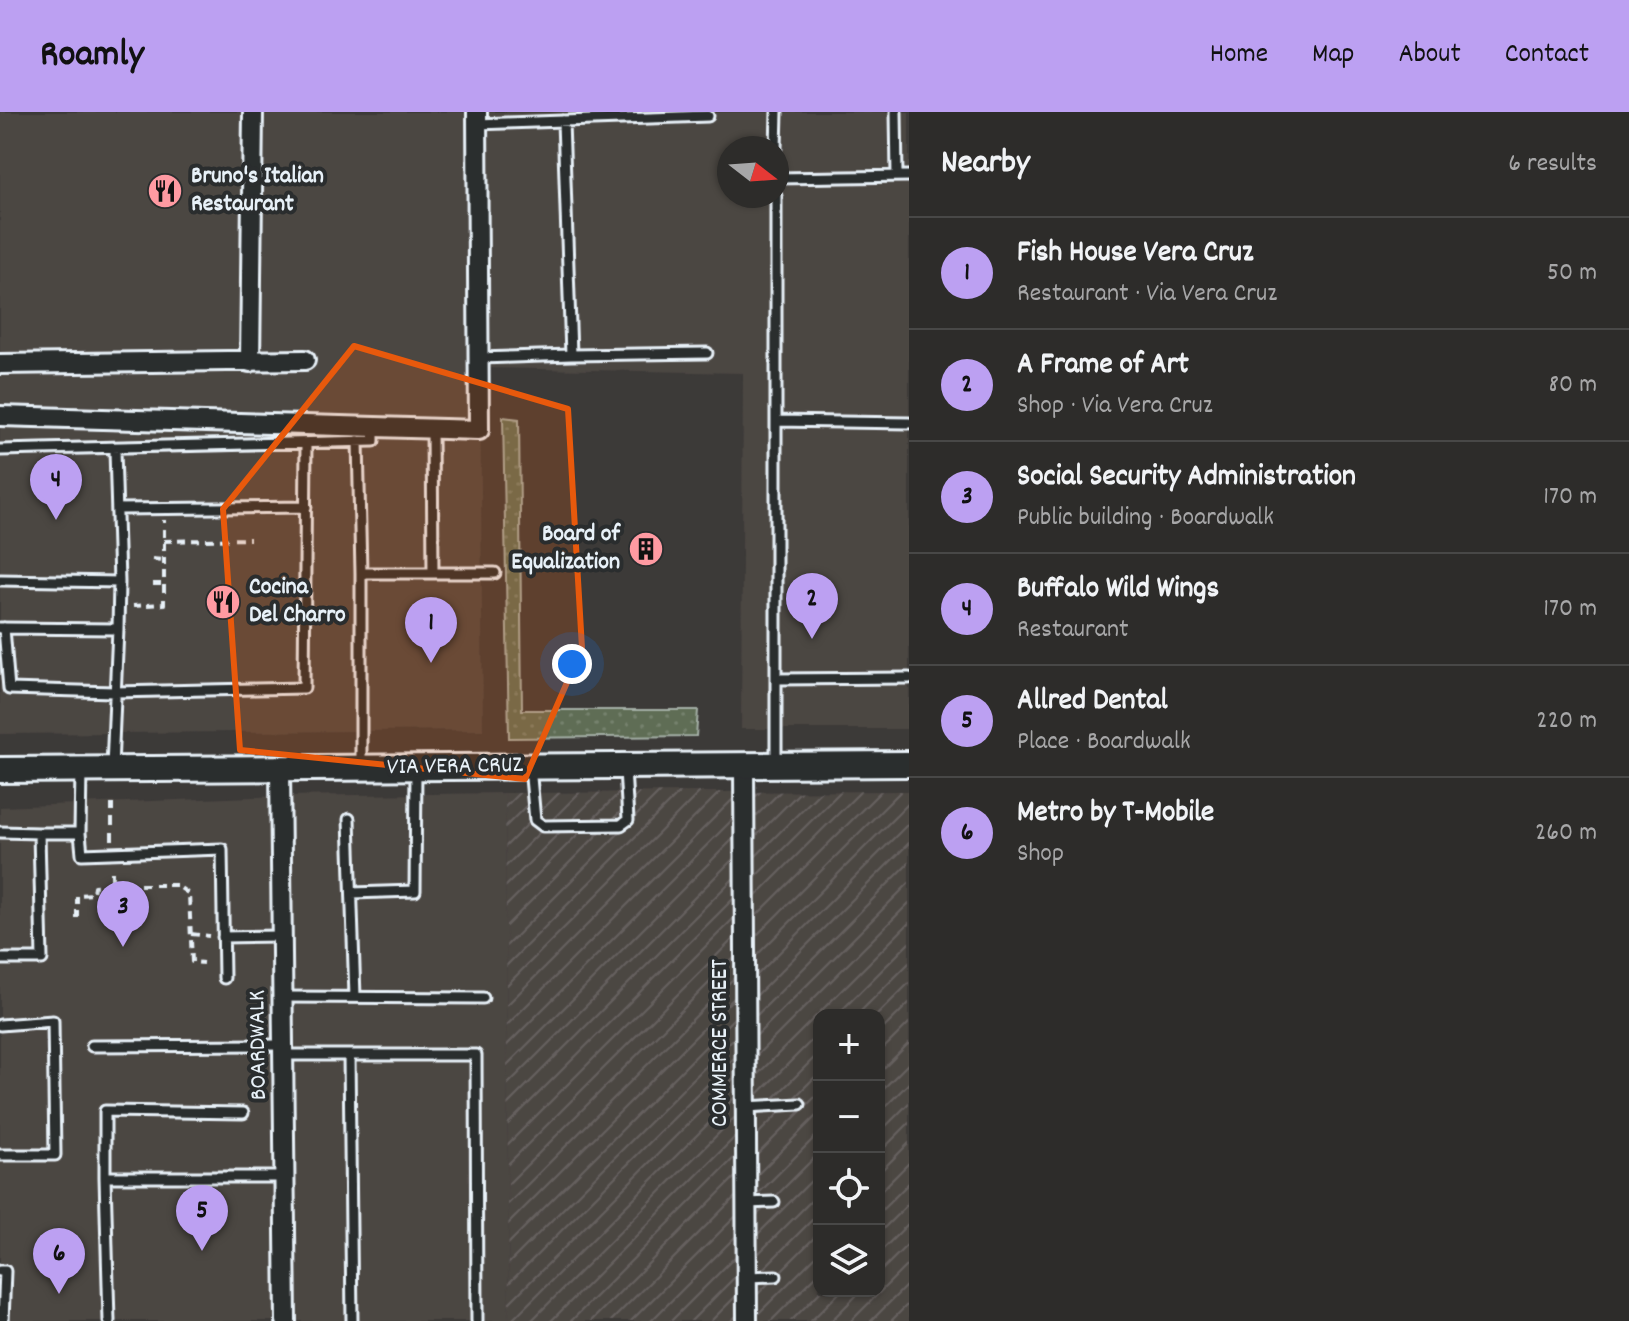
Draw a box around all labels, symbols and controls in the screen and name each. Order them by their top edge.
text: Roamly [40,29,144,84]
text: Home [1210,36,1268,76]
text: Map [1312,36,1354,76]
text: About [1398,36,1461,76]
text: Contact [1505,36,1589,76]
north arrow [717,136,789,208]
text: Nearby [941,140,1030,189]
text: 6 results [1508,146,1597,183]
place label: Bruno's Italian Restaurant [191,160,324,222]
restaurant icon: Bruno's Italian Restaurant [146,172,184,210]
text: Fish House Vera Cruz [1017,233,1253,276]
text: 1 [964,255,970,292]
text: 50 m [1547,255,1597,292]
text: Restaurant · Via Vera Cruz [1017,276,1277,313]
text: A Frame of Art [1017,345,1189,388]
text: 2 [961,367,973,404]
text: 80 m [1549,367,1597,404]
text: Shop · Via Vera Cruz [1017,388,1213,425]
pin: 4 [30,454,82,520]
text: Social Security Administration [1017,457,1356,500]
text: 3 [961,479,973,516]
text: 170 m [1543,479,1597,516]
text: Public building · Boardwalk [1017,500,1274,537]
place label: Board of Equalization [511,518,622,580]
building icon: Board of Equalization [627,530,665,568]
text: Buffalo Wild Wings [1017,569,1219,612]
place label: Cocina Del Charro [249,571,346,633]
pin: 2 [786,573,838,639]
restaurant icon: Cocina Del Charro [204,583,242,621]
text: 4 [962,591,972,628]
text: 170 m [1543,591,1597,628]
pin: 1 [405,597,457,663]
text: Restaurant [1017,612,1129,649]
your location [552,644,592,684]
text: Allred Dental [1017,681,1168,724]
text: 5 [961,703,973,740]
text: 220 m [1536,703,1597,740]
text: Place · Boardwalk [1017,724,1191,761]
street label: VIA VERA CRUZ [387,749,524,785]
text: Metro by T-Mobile [1017,793,1214,836]
text: 6 [961,815,973,852]
text: 260 m [1535,815,1597,852]
text: Shop [1017,836,1064,873]
pin: 3 [97,881,149,947]
street label: COMMERCE STREET [704,959,738,1127]
street label: BOARDWALK [241,990,277,1100]
map controls [813,1009,885,1297]
button: + [813,1009,885,1081]
button: − [813,1081,885,1153]
button: locate [813,1153,885,1225]
pin: 5 [176,1185,228,1251]
button: layers [813,1225,885,1297]
pin: 6 [33,1228,85,1294]

